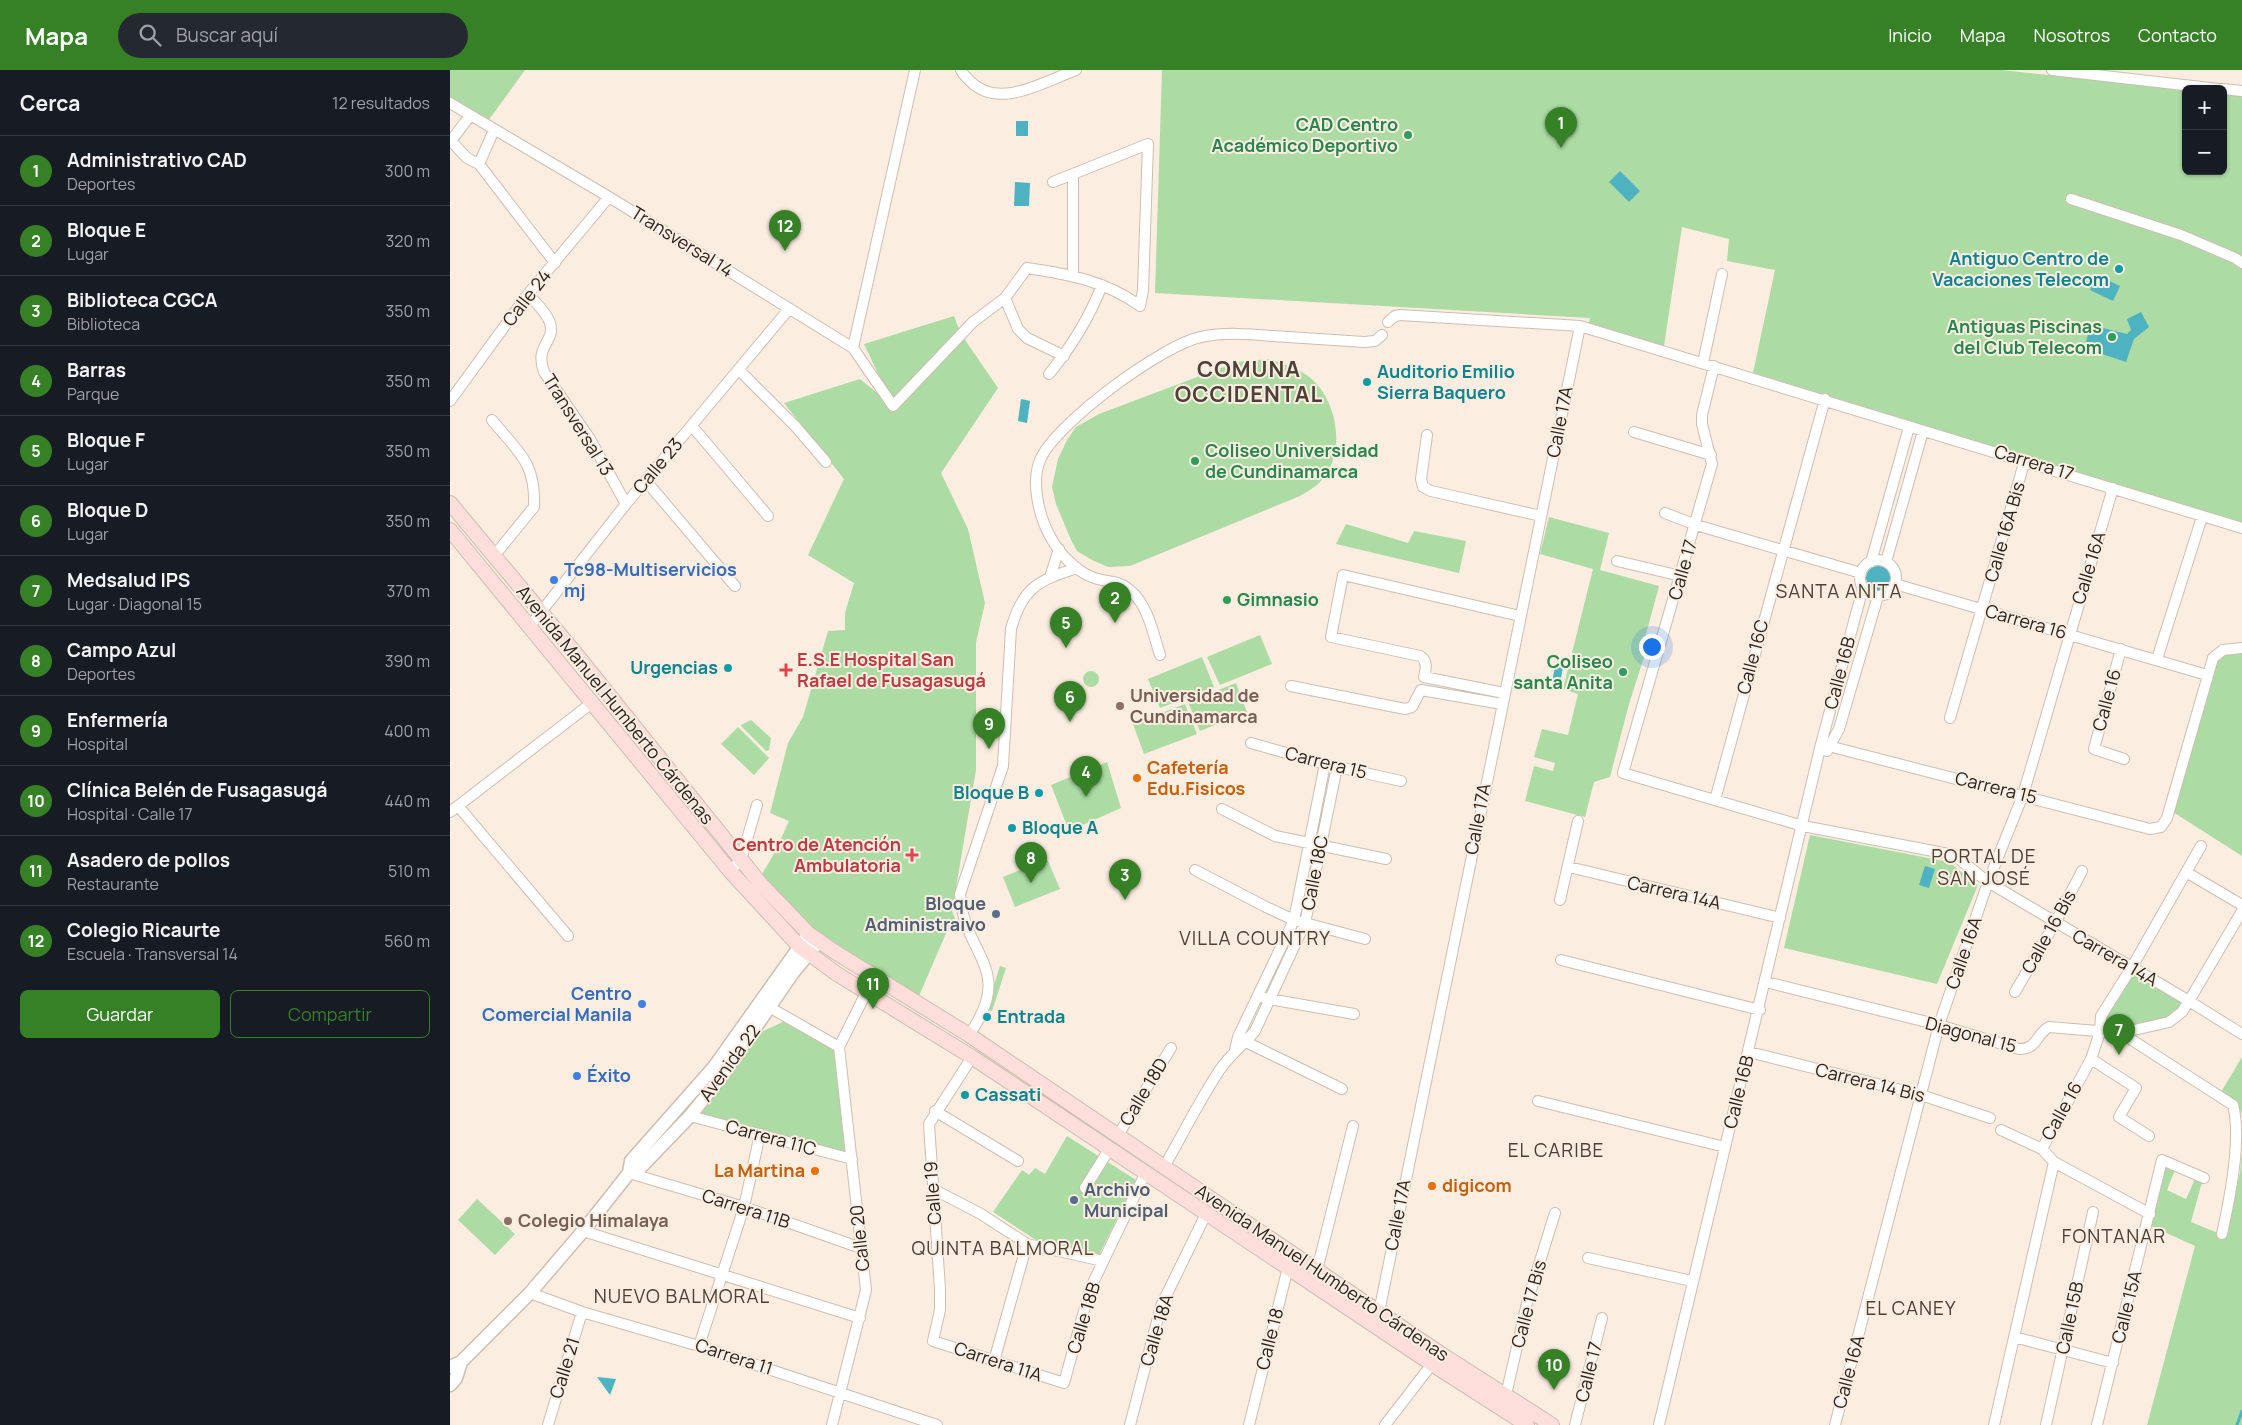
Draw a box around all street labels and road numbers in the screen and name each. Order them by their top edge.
street label: Transversal 14 [627,200,738,282]
street label: Calle 24 [496,264,556,331]
street label: Transversal 13 [538,369,620,480]
street label: Calle 17A [1540,384,1578,460]
street label: Calle 23 [627,433,688,498]
street label: Carrera 17 [1992,439,2077,486]
street label: Calle 16A Bis [1978,479,2030,585]
street label: Calle 16A [2066,528,2111,607]
street label: Calle 17 [1662,537,1702,603]
street label: Avenida Manuel Humberto Cárdenas [512,580,720,829]
street label: Carrera 16 [1983,598,2070,644]
street label: Calle 16C [1731,617,1774,697]
street label: Calle 16B [1818,634,1860,712]
street label: Calle 16 [2086,666,2126,734]
street label: Carrera 15 [1283,740,1370,784]
street label: Carrera 15 [1953,765,2040,809]
street label: Calle 17A [1458,781,1496,857]
street label: Calle 18C [1295,833,1333,912]
street label: Carrera 14A [1625,870,1724,915]
street label: Calle 16 Bis [2015,886,2081,978]
street label: Calle 16A [1939,913,1987,992]
street label: Carrera 14A [2068,923,2163,992]
street label: Diagonal 15 [1923,1010,2020,1058]
street label: Avenida 22 [693,1019,765,1106]
street label: Calle 18D [1114,1053,1173,1130]
street label: Calle 16B [1717,1053,1759,1131]
street label: Carrera 14 Bis [1813,1057,1927,1107]
street label: Calle 16 [2035,1077,2087,1144]
street label: Carrera 11C [723,1113,819,1161]
street label: Calle 19 [918,1161,946,1226]
street label: Calle 17A [1378,1177,1416,1253]
street label: Avenida Manuel Humberto Cárdenas [1191,1178,1454,1366]
street label: Carrera 11B [699,1183,793,1234]
street label: Calle 20 [844,1204,874,1273]
street label: Calle 17 Bis [1505,1257,1551,1350]
street label: Calle 15A [2105,1267,2147,1346]
street label: Calle 18B [1061,1279,1105,1357]
street label: Calle 15B [2050,1279,2088,1356]
street label: Calle 18A [1134,1290,1179,1369]
street label: Calle 18 [1250,1305,1288,1372]
street label: Carrera 11 [693,1332,776,1380]
street label: Calle 16A [1827,1332,1869,1411]
street label: Calle 21 [543,1334,585,1401]
street label: Carrera 11A [951,1336,1046,1387]
street label: Calle 17 [1569,1339,1607,1404]

